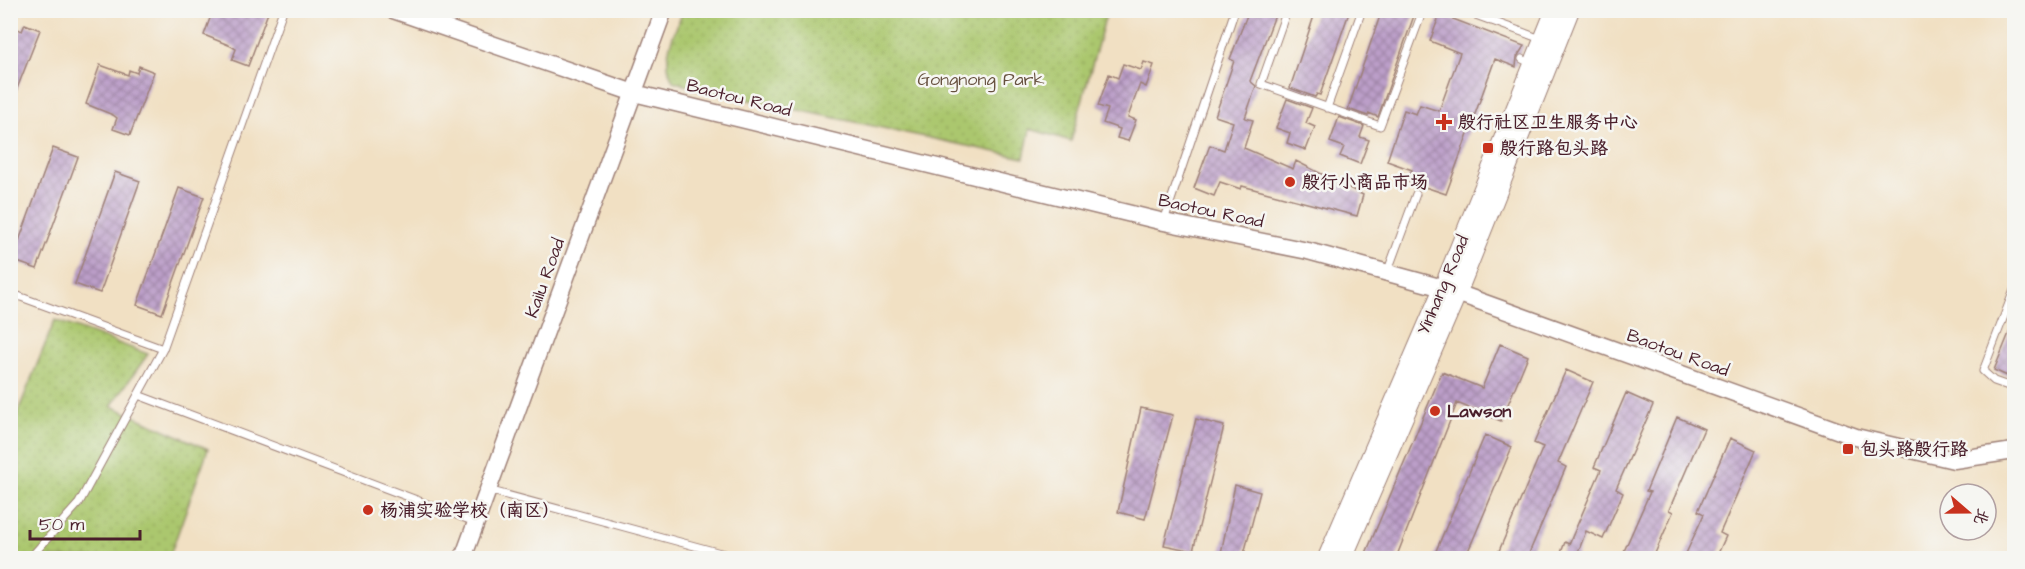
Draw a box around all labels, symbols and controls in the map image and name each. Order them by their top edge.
park label: Gongnong Park [917,67,1045,93]
street label: Baotou Road [684,73,794,123]
place label: 殷行社区卫生服务中心 [1458,110,1638,135]
marker: 殷行社区卫生服务中心 [1435,113,1453,131]
place label: 殷行路包头路 [1500,136,1608,161]
marker: 殷行路包头路 [1481,141,1495,155]
place label: 殷行小商品市场 [1302,170,1428,195]
marker: 殷行小商品市场 [1283,175,1297,189]
street label: Baotou Road [1156,188,1266,234]
street label: Yinhang Road [1411,231,1476,339]
street label: Kailu Road [519,235,571,321]
street label: Baotou Road [1623,323,1733,383]
place label: Lawson [1447,399,1511,424]
marker: Lawson [1428,404,1442,418]
place label: 包头路殷行路 [1860,437,1968,462]
marker: 包头路殷行路 [1841,442,1855,456]
north arrow [1938,482,1998,542]
place label: 杨浦实验学校（南区） [380,498,560,523]
scale bar [30,503,140,541]
marker: 杨浦实验学校（南区） [361,503,375,517]
text: 北 [1968,506,1994,528]
text: 50 m [39,512,84,537]

